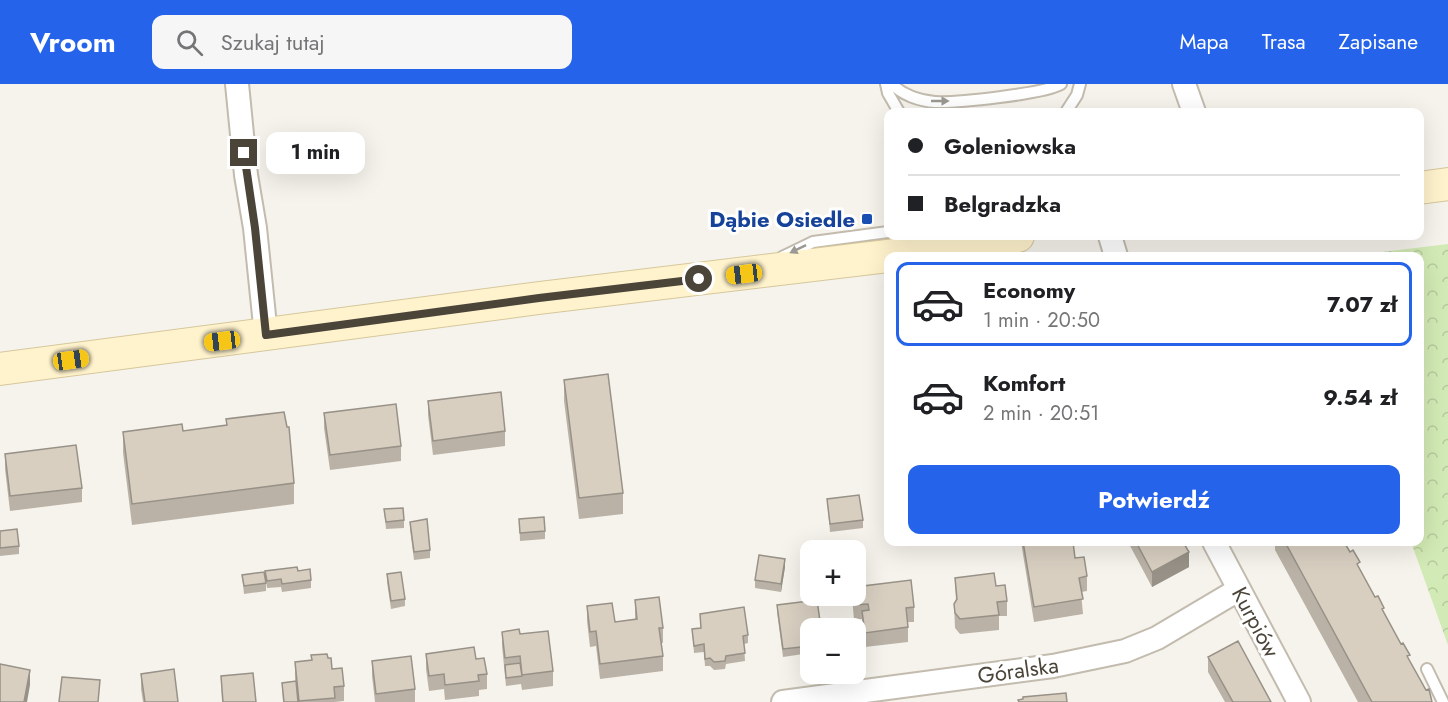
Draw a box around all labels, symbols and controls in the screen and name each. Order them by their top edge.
search box [152,15,572,69]
text: Vroom [30,22,116,63]
icon: search [173,26,206,59]
text: Szukaj tutaj [221,26,325,58]
text: Mapa [1179,27,1229,57]
text: Trasa [1262,27,1306,57]
text: Zapisane [1339,27,1418,57]
one-way arrow [931,96,950,106]
text: Goleniowska [944,130,1076,162]
callout: 1 min [265,132,364,174]
text: 1 min [291,138,340,167]
route end [230,139,257,166]
text: Belgradzka [944,188,1061,220]
place label: Dąbie Osiedle [709,203,855,235]
marker: Dąbie Osiedle [860,212,874,226]
one-way arrow [789,245,806,254]
car [725,263,763,285]
route start [685,265,712,292]
text: Economy [983,274,1075,306]
icon: car [911,277,965,331]
text: 7.07 zł [1327,288,1397,320]
text: 1 min · 20:50 [983,306,1100,335]
car [203,330,241,352]
car [52,349,90,371]
text: Komfort [983,367,1065,399]
icon: car [911,370,965,424]
text: 9.54 zł [1323,381,1397,413]
text: 2 min · 20:51 [983,399,1099,428]
button: Potwierdź [908,465,1400,534]
map controls [800,540,866,684]
button: + [800,540,866,606]
street label: Kurpiów [1224,581,1288,663]
button: − [800,618,866,684]
street label: Góralska [975,648,1061,692]

